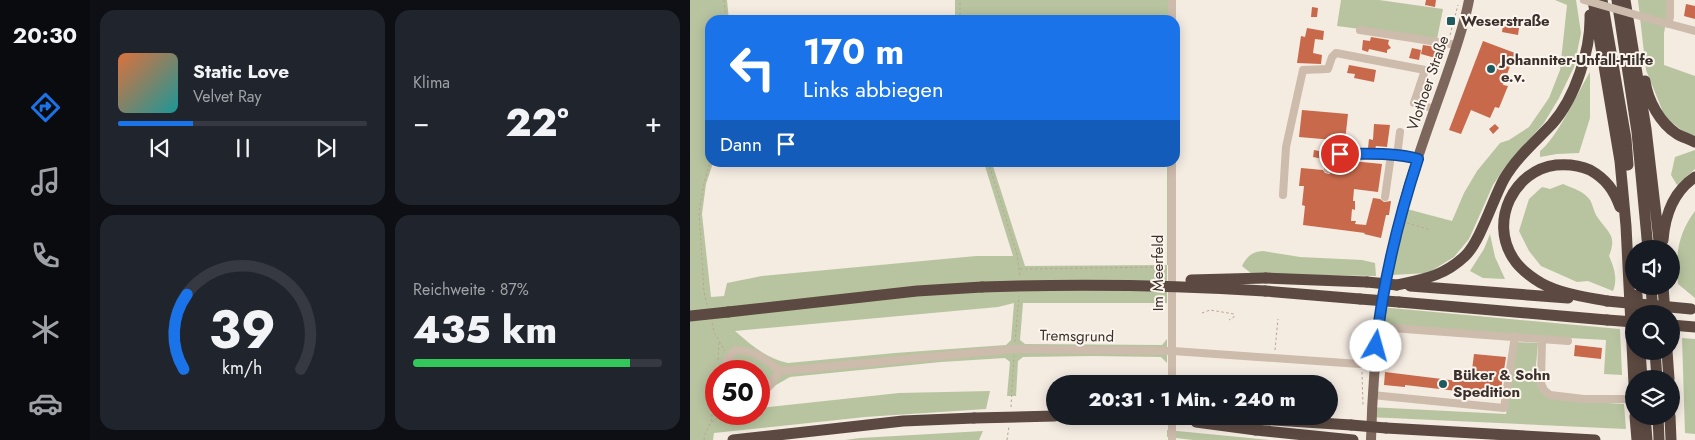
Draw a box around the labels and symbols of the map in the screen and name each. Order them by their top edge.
place label: Weserstraße [1461,10,1550,32]
marker: Weserstraße [1445,15,1457,27]
street label: Vlothoer Straße [1401,32,1455,133]
place label: Johanniter-Unfall-Hilfe e.v. [1498,49,1654,88]
marker: Johanniter-Unfall-Hilfe e.v. [1485,63,1497,75]
pin [1319,133,1361,175]
street label: Im Meerfeld [1147,235,1169,311]
position arrow [1349,319,1401,371]
street label: Tremsgrund [1040,324,1114,348]
speed limit sign: 50 [705,360,770,425]
place label: Büker & Sohn Spedition [1453,364,1550,403]
marker: Büker & Sohn Spedition [1437,378,1449,390]

